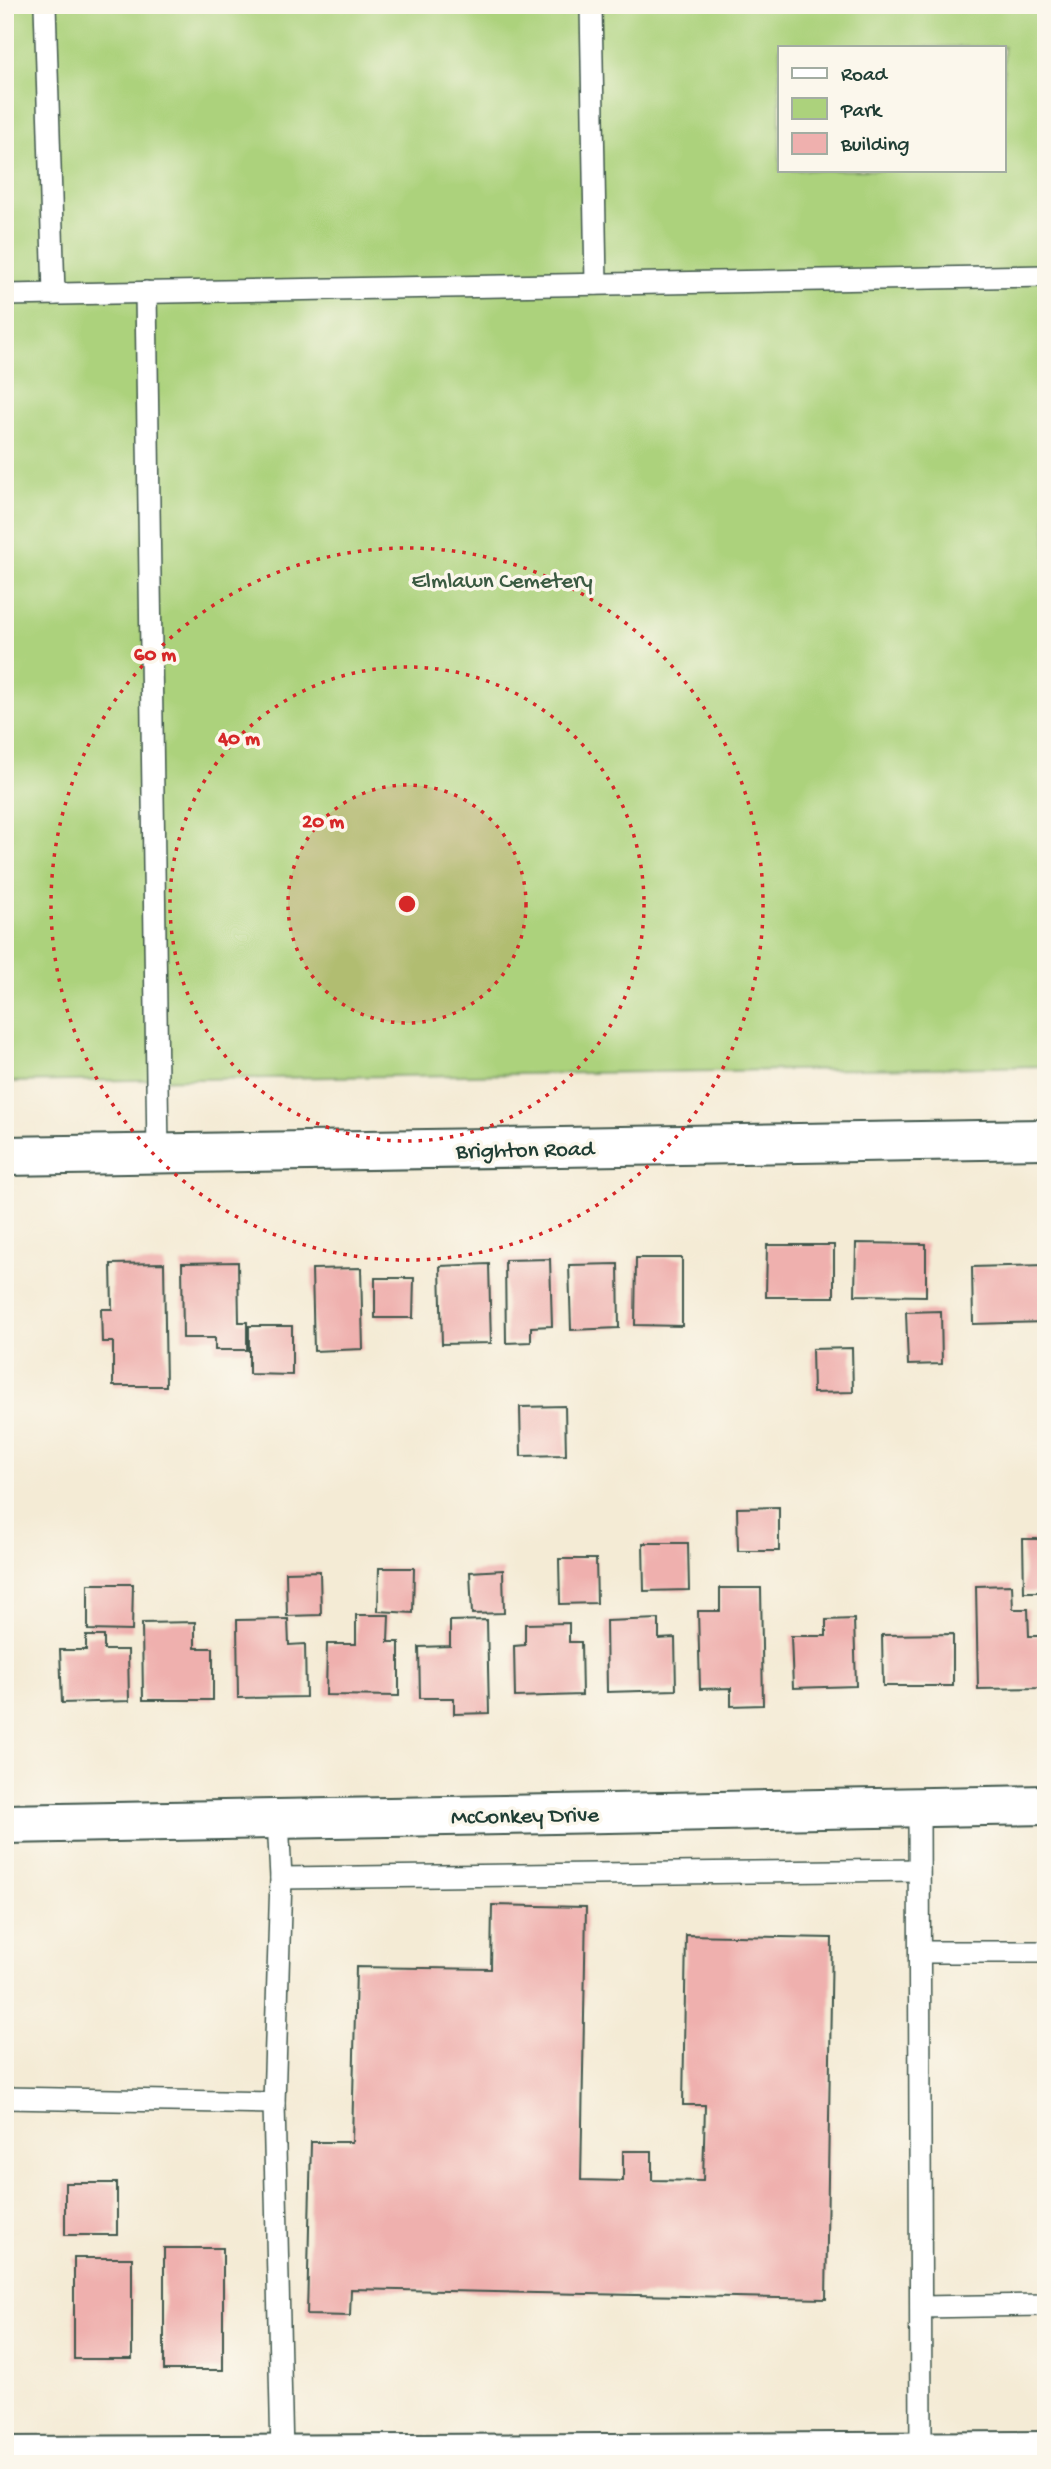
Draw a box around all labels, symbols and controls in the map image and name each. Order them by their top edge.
legend [778,46,1006,172]
text: Road [841,64,889,89]
text: Park [840,100,884,125]
text: Building [840,134,910,159]
park label: Elmlawn Cemetery [411,569,593,596]
text: 60 m [134,644,176,669]
text: 40 m [217,728,260,753]
text: 20 m [302,811,344,836]
centre of rings [395,892,419,916]
street label: Brighton Road [455,1137,596,1166]
street label: McConkey Drive [451,1803,600,1832]

